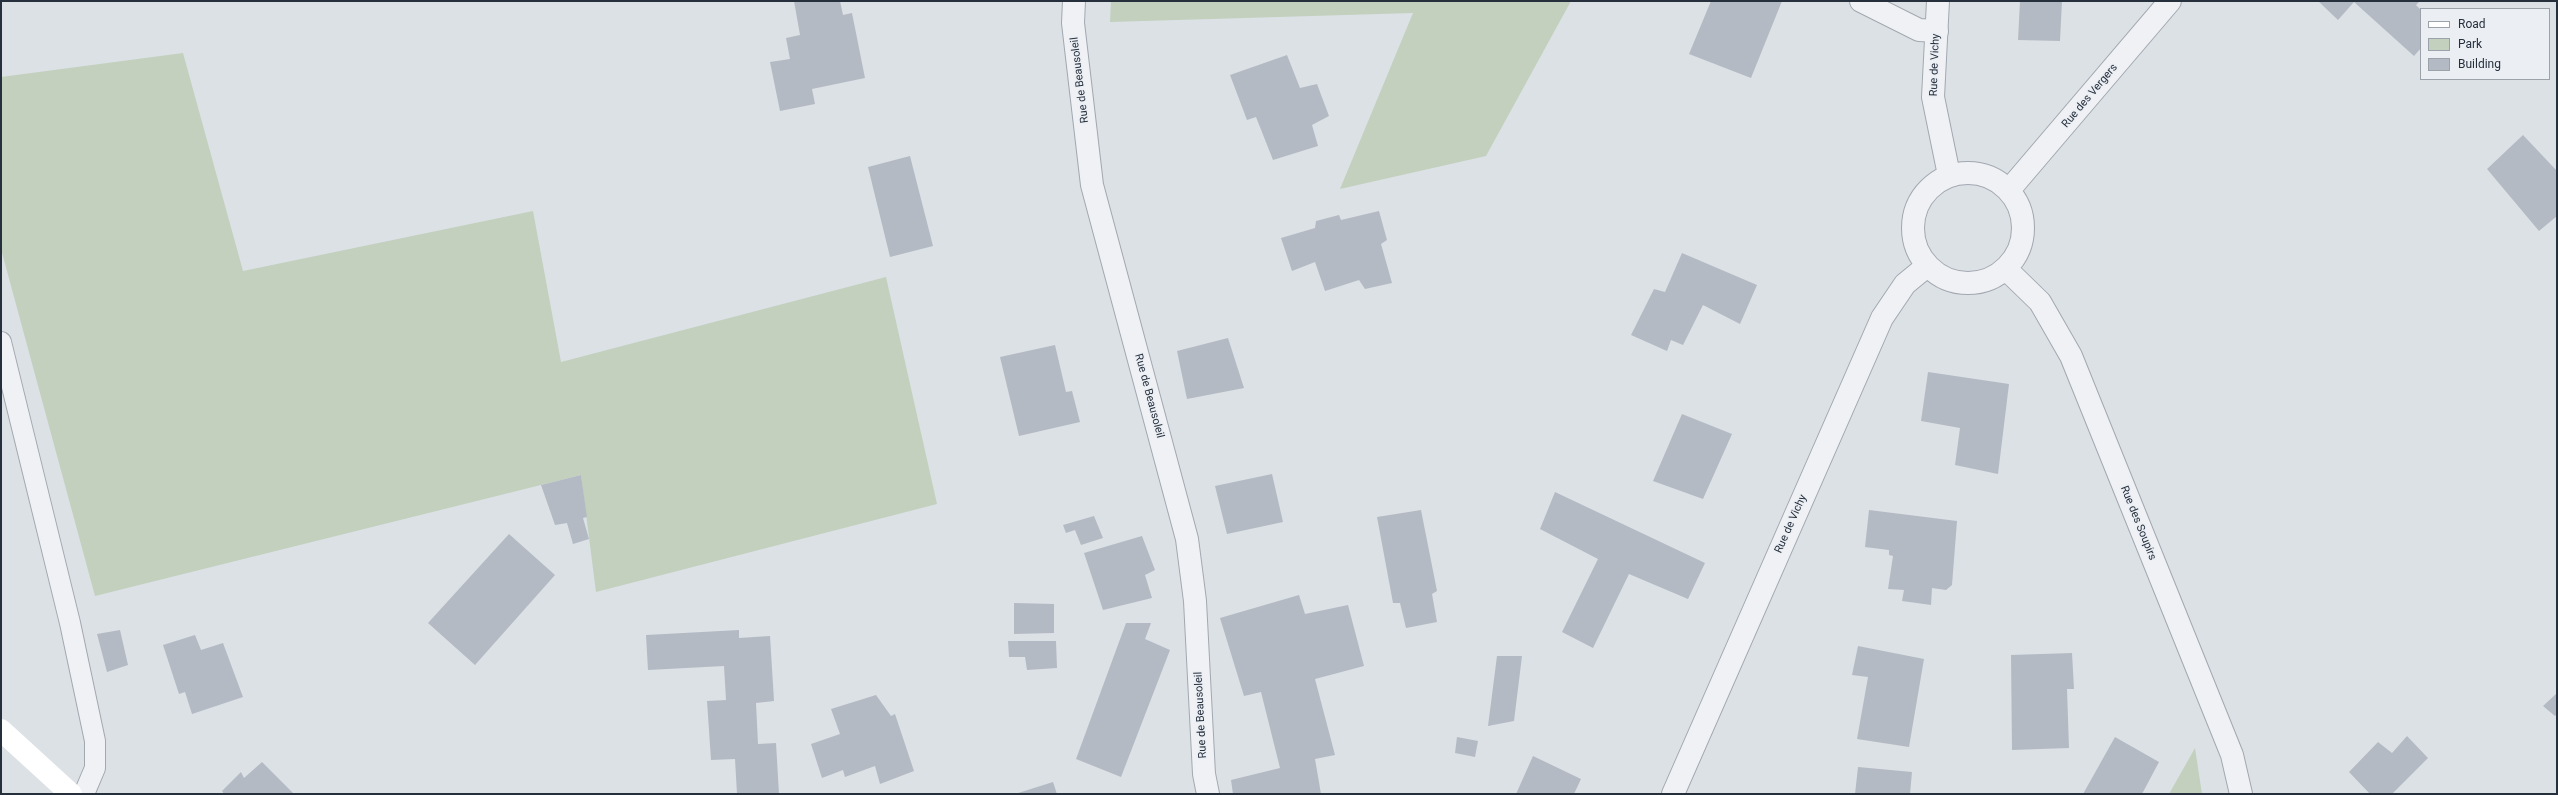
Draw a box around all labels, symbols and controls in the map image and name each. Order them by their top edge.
legend [2420,8,2550,80]
text: Road [2458,17,2486,31]
street label: Rue de Vichy [1927,33,1943,97]
street label: Rue de Beausoleil [1068,36,1092,124]
text: Park [2458,37,2482,51]
text: Building [2458,57,2501,71]
street label: Rue des Vergers [2059,61,2121,131]
street label: Rue de Beausoleil [1131,352,1167,440]
street label: Rue des Soupirs [2117,484,2159,562]
street label: Rue de Vichy [1772,493,1810,555]
street label: Rue de Beausoleil [1192,671,1210,759]

